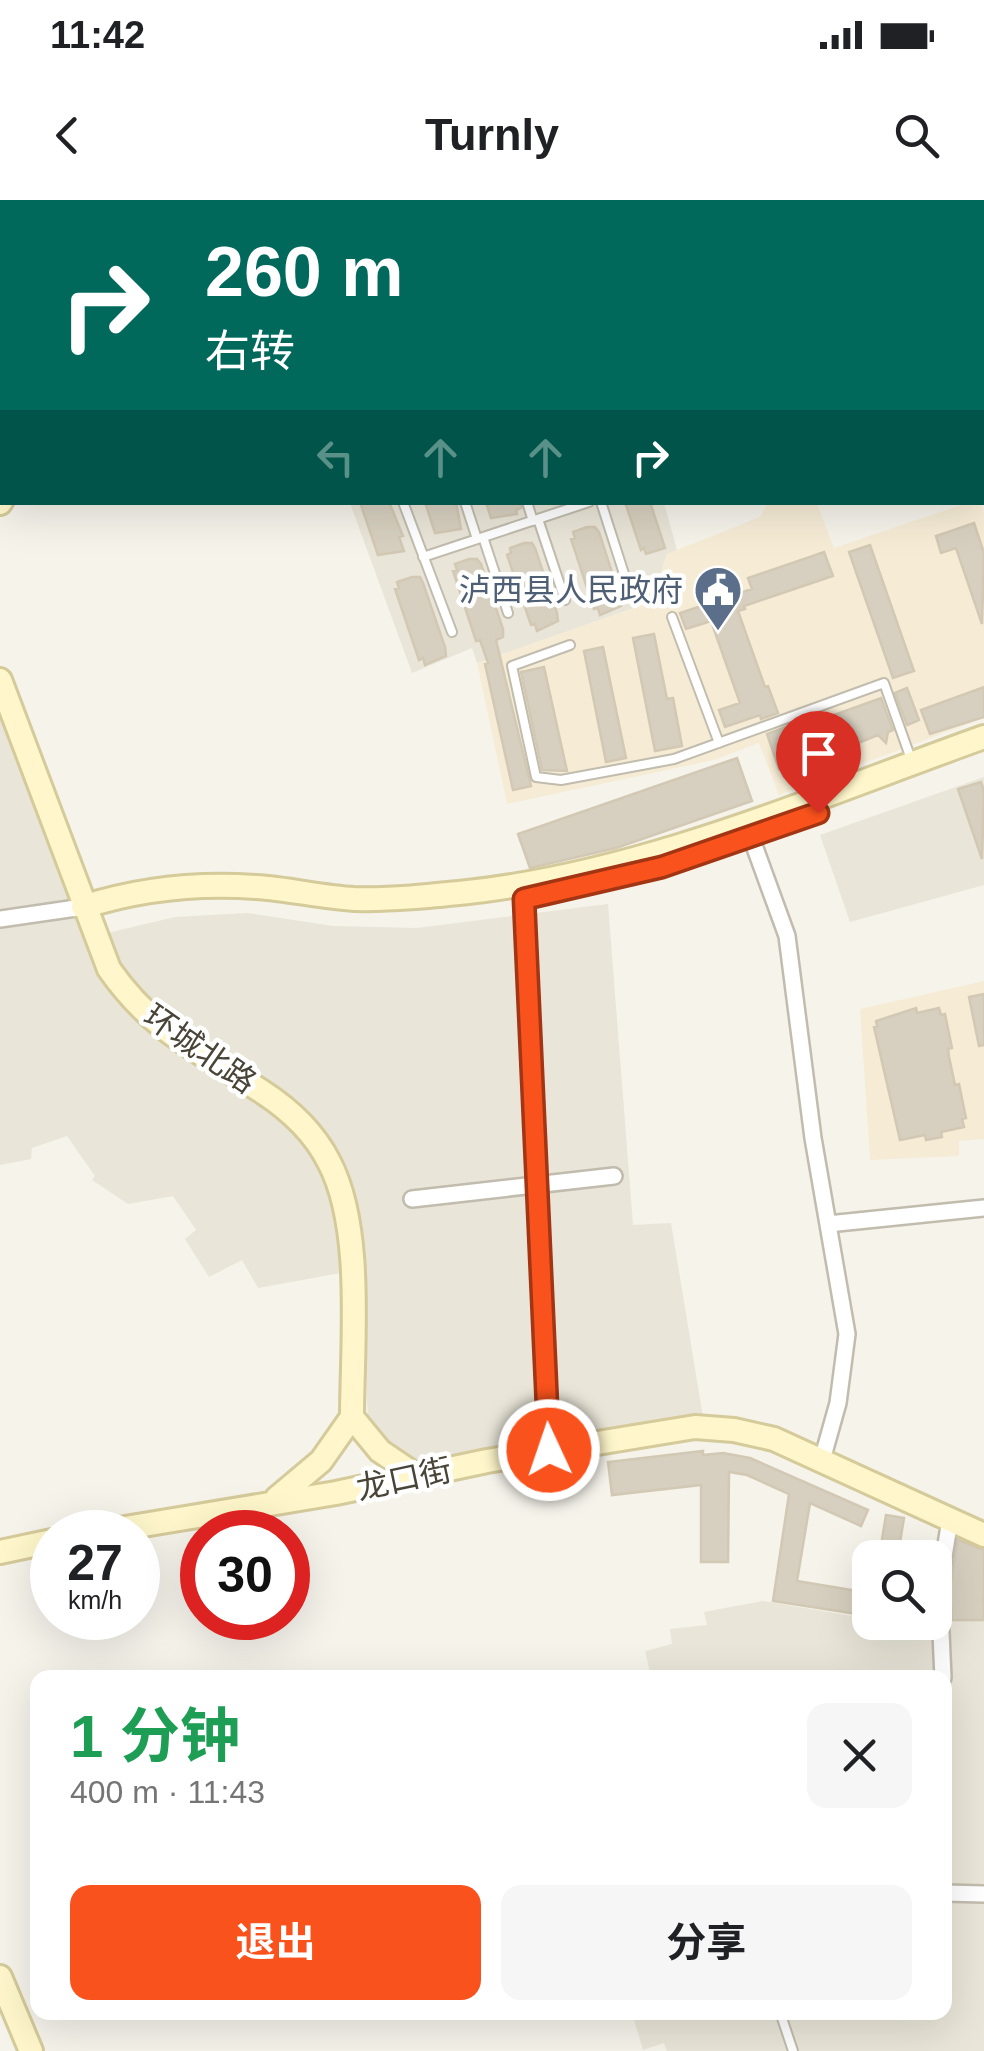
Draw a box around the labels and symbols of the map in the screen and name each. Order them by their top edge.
public building icon: 泸西县人民政府 [692,564,744,632]
place label: 泸西县人民政府 [459,572,683,608]
pin [776,711,861,814]
street label: 环城北路 [137,998,263,1100]
position arrow [497,1398,601,1502]
street label: 龙口街 [353,1451,455,1507]
speed limit sign: 30 [180,1510,310,1640]

